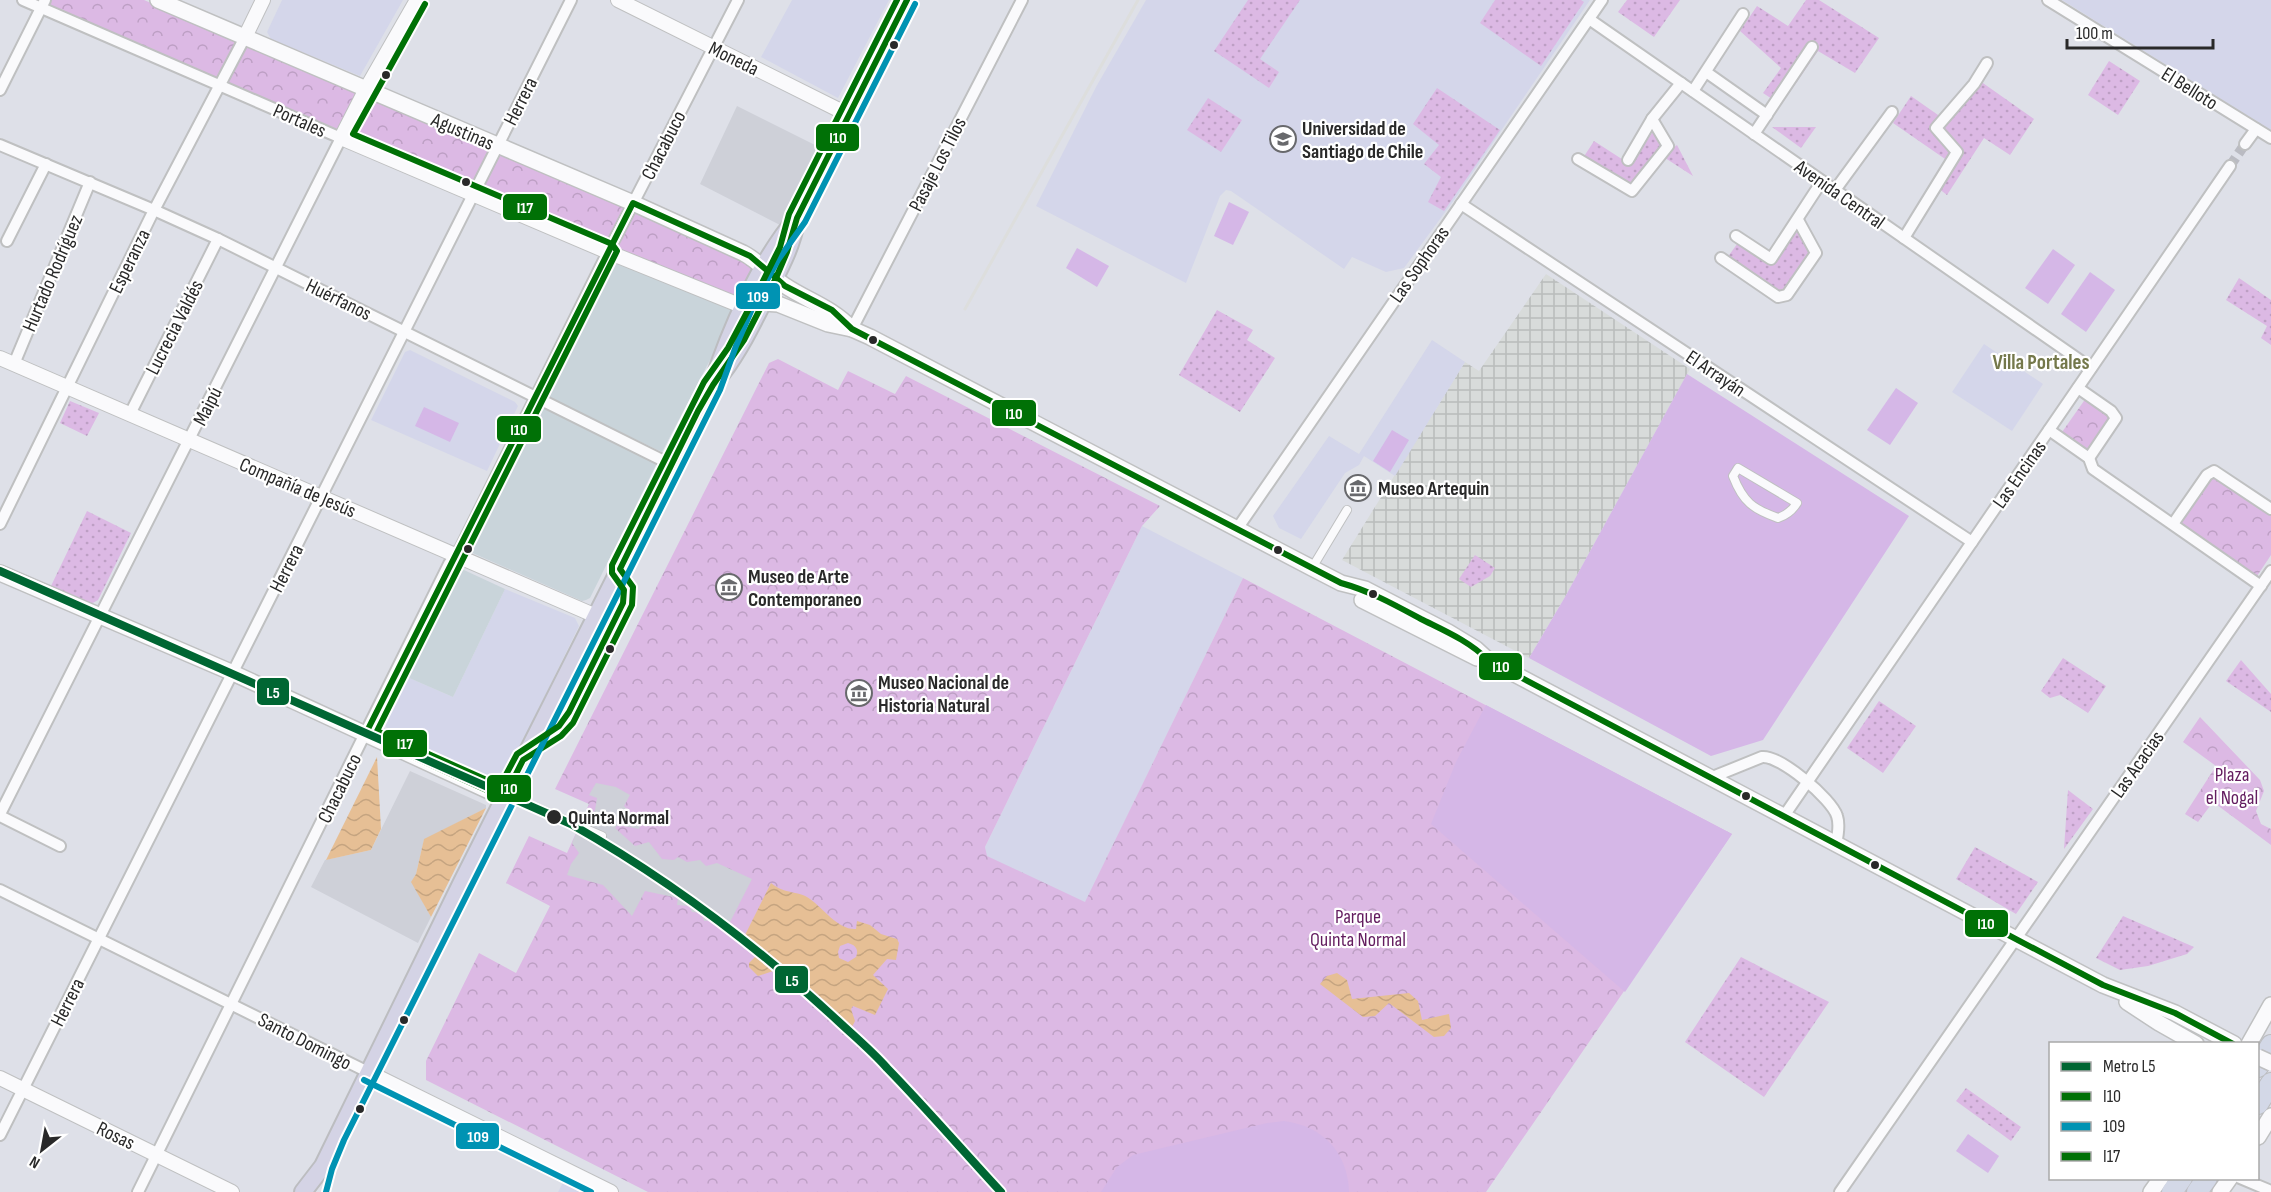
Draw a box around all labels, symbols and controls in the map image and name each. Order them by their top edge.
scale bar [2067,12,2212,50]
text: 100 m [2076,23,2113,44]
street label: Moneda [705,37,763,81]
unlabelled marker [888,39,900,51]
street label: El Belloto [2157,62,2222,115]
unlabelled marker [380,69,392,81]
street label: Herrera [499,73,543,129]
street label: Portales [269,99,330,143]
street label: Chacabuco [636,107,691,184]
street label: Agustinas [427,108,498,156]
street label: Pasaje Los Tilos [904,113,972,216]
place label: Universidad de Santiago de Chile [1302,117,1423,164]
line badge: I10 [815,123,860,152]
school or university icon: Universidad de Santiago de Chile [1268,124,1298,154]
text: I10 [829,129,847,148]
street label: Avenida Central [1789,154,1889,235]
unlabelled marker [460,176,472,188]
line badge: I17 [502,193,548,221]
text: I17 [517,199,533,218]
street label: Hurtado Rodríguez [18,211,88,335]
street label: Las Sophoras [1385,222,1455,307]
street label: Esperanza [104,225,156,297]
street label: Huérfanos [302,274,375,326]
street label: Lucrecia Valdés [141,276,209,379]
line badge: 109 [735,282,781,310]
text: 109 [747,288,769,307]
unlabelled marker [867,334,879,346]
street label: El Arrayán [1681,345,1750,402]
district label: Villa Portales [1992,350,2090,375]
street label: Maipú [188,383,228,430]
line badge: I10 [991,399,1037,427]
text: I10 [1005,405,1023,424]
line badge: I10 [496,415,542,443]
text: I10 [510,421,528,440]
street label: Las Encinas [1988,436,2052,513]
street label: Compañía de Jesús [236,453,359,523]
museum icon: Museo Artequin [1343,473,1373,503]
place label: Museo Artequin [1378,477,1489,501]
street label: Herrera [265,540,309,596]
unlabelled marker [462,543,474,555]
unlabelled marker [1272,544,1284,556]
place label: Museo de Arte Contemporaneo [748,565,862,612]
museum icon: Museo de Arte Contemporaneo [714,572,744,602]
unlabelled marker [1367,588,1379,600]
unlabelled marker [604,643,616,655]
line badge: I10 [1478,652,1523,681]
text: I10 [1492,658,1510,677]
place label: Museo Nacional de Historia Natural [878,671,1009,718]
line badge: L5 [256,677,290,706]
museum icon: Museo Nacional de Historia Natural [844,678,874,708]
text: L5 [266,684,280,703]
street label: Las Acacias [2106,726,2170,803]
line badge: I17 [382,729,428,758]
text: I17 [397,735,413,754]
street label: Chacabuco [313,750,367,827]
park label: Plaza el Nogal [2206,763,2258,810]
line badge: I10 [486,774,532,803]
text: I10 [500,780,518,799]
unlabelled marker [1740,790,1752,802]
place label: Quinta Normal [568,806,669,830]
marker: Quinta Normal [545,808,563,826]
unlabelled marker [1869,859,1881,871]
park label: Parque Quinta Normal [1310,905,1406,952]
line badge: I10 [1964,909,2009,938]
text: I10 [1977,915,1995,934]
line badge: L5 [774,965,809,994]
text: L5 [785,972,799,991]
street label: Herrera [46,974,90,1030]
street label: Santo Domingo [254,1008,355,1076]
unlabelled marker [398,1014,410,1026]
legend [2049,1042,2259,1180]
text: Metro L5 [2103,1056,2155,1077]
text: I10 [2103,1086,2121,1107]
unlabelled marker [354,1103,366,1115]
text: 109 [2103,1116,2125,1137]
street label: Rosas [93,1117,138,1155]
north arrow [12,1120,72,1180]
line badge: 109 [455,1122,500,1150]
text: 109 [467,1128,489,1147]
text: I17 [2103,1146,2121,1167]
text: N [26,1151,44,1172]

